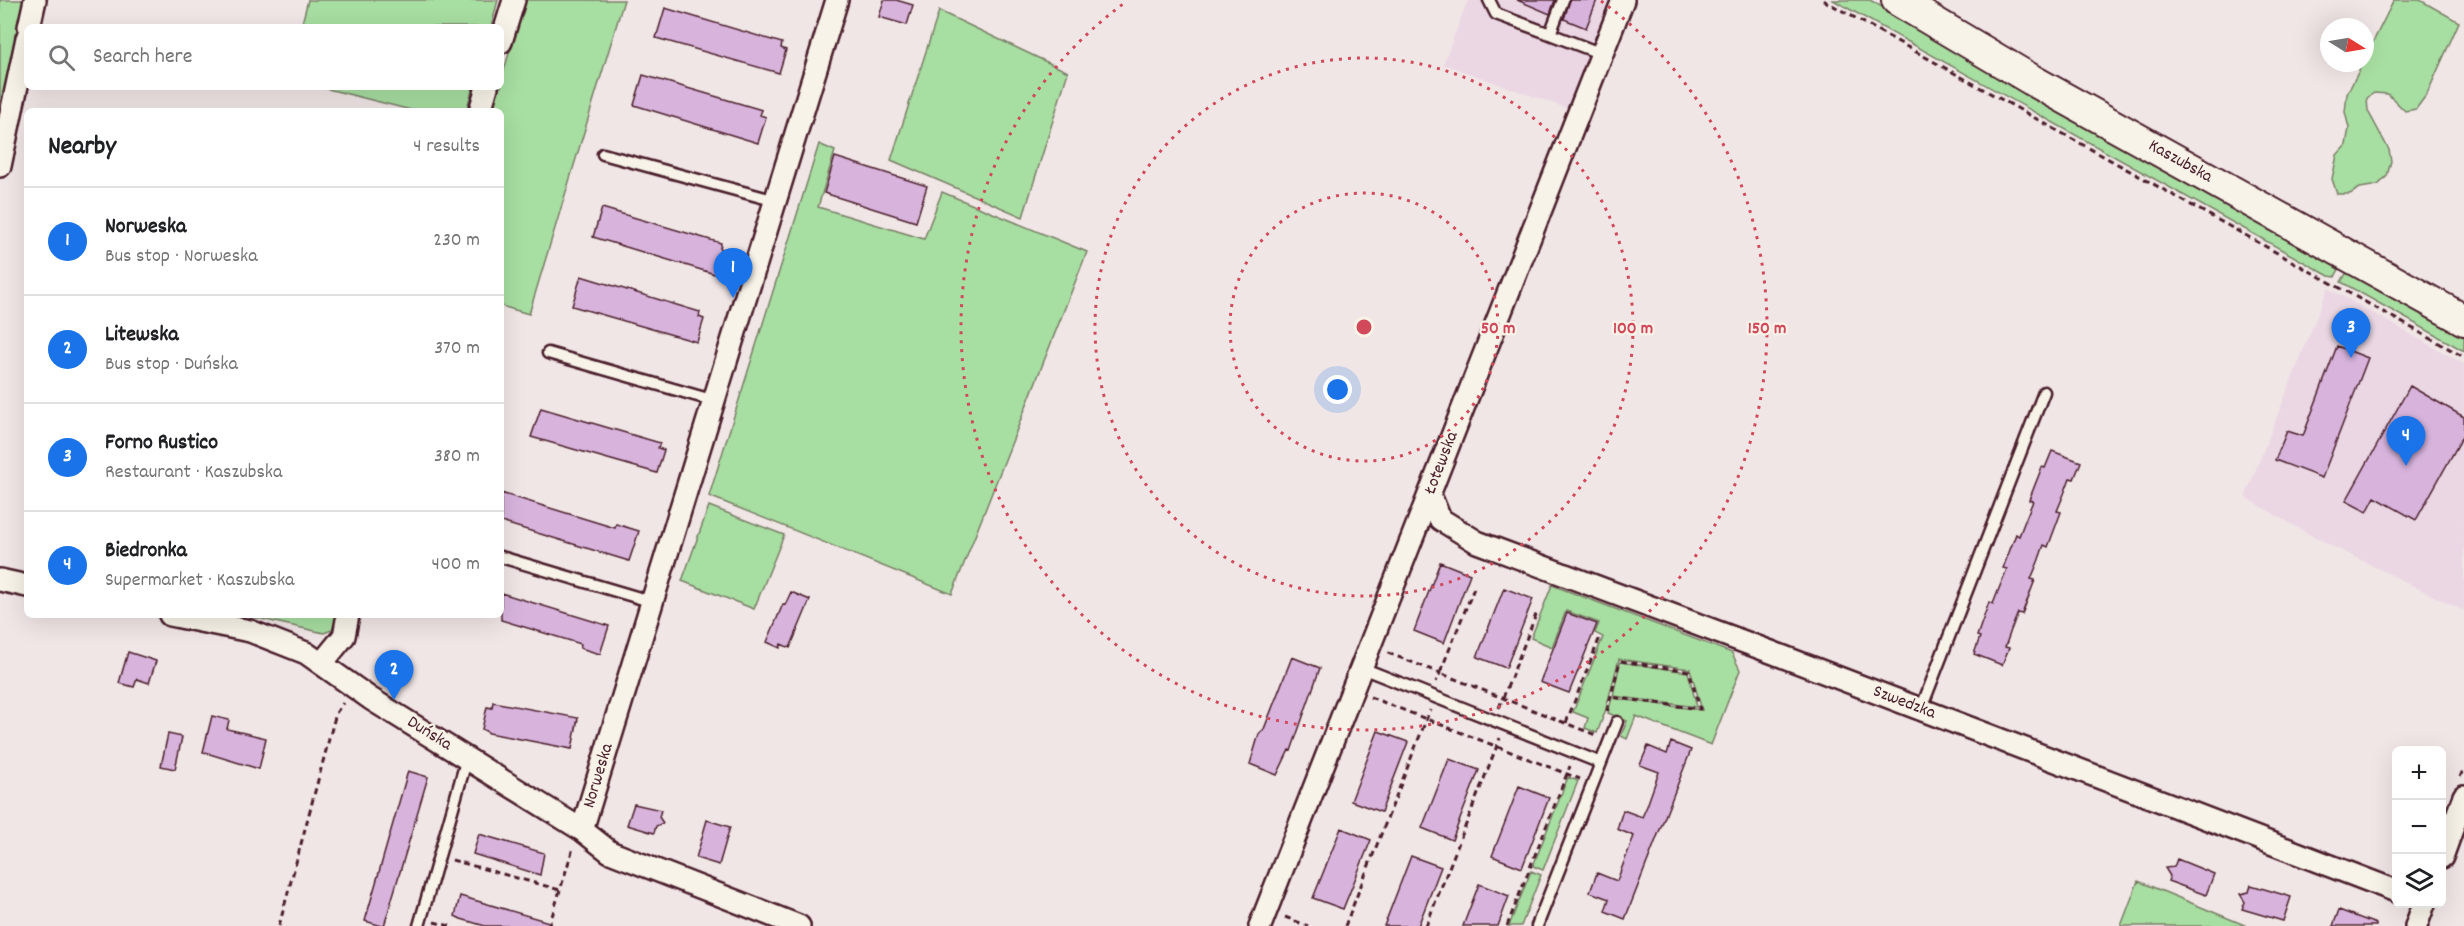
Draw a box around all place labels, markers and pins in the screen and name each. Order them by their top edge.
pin: 1 [714,248,752,298]
pin: 3 [2332,308,2370,358]
centre of rings [1354,317,1374,337]
pin: 4 [2386,416,2426,466]
pin: 2 [374,650,414,700]

